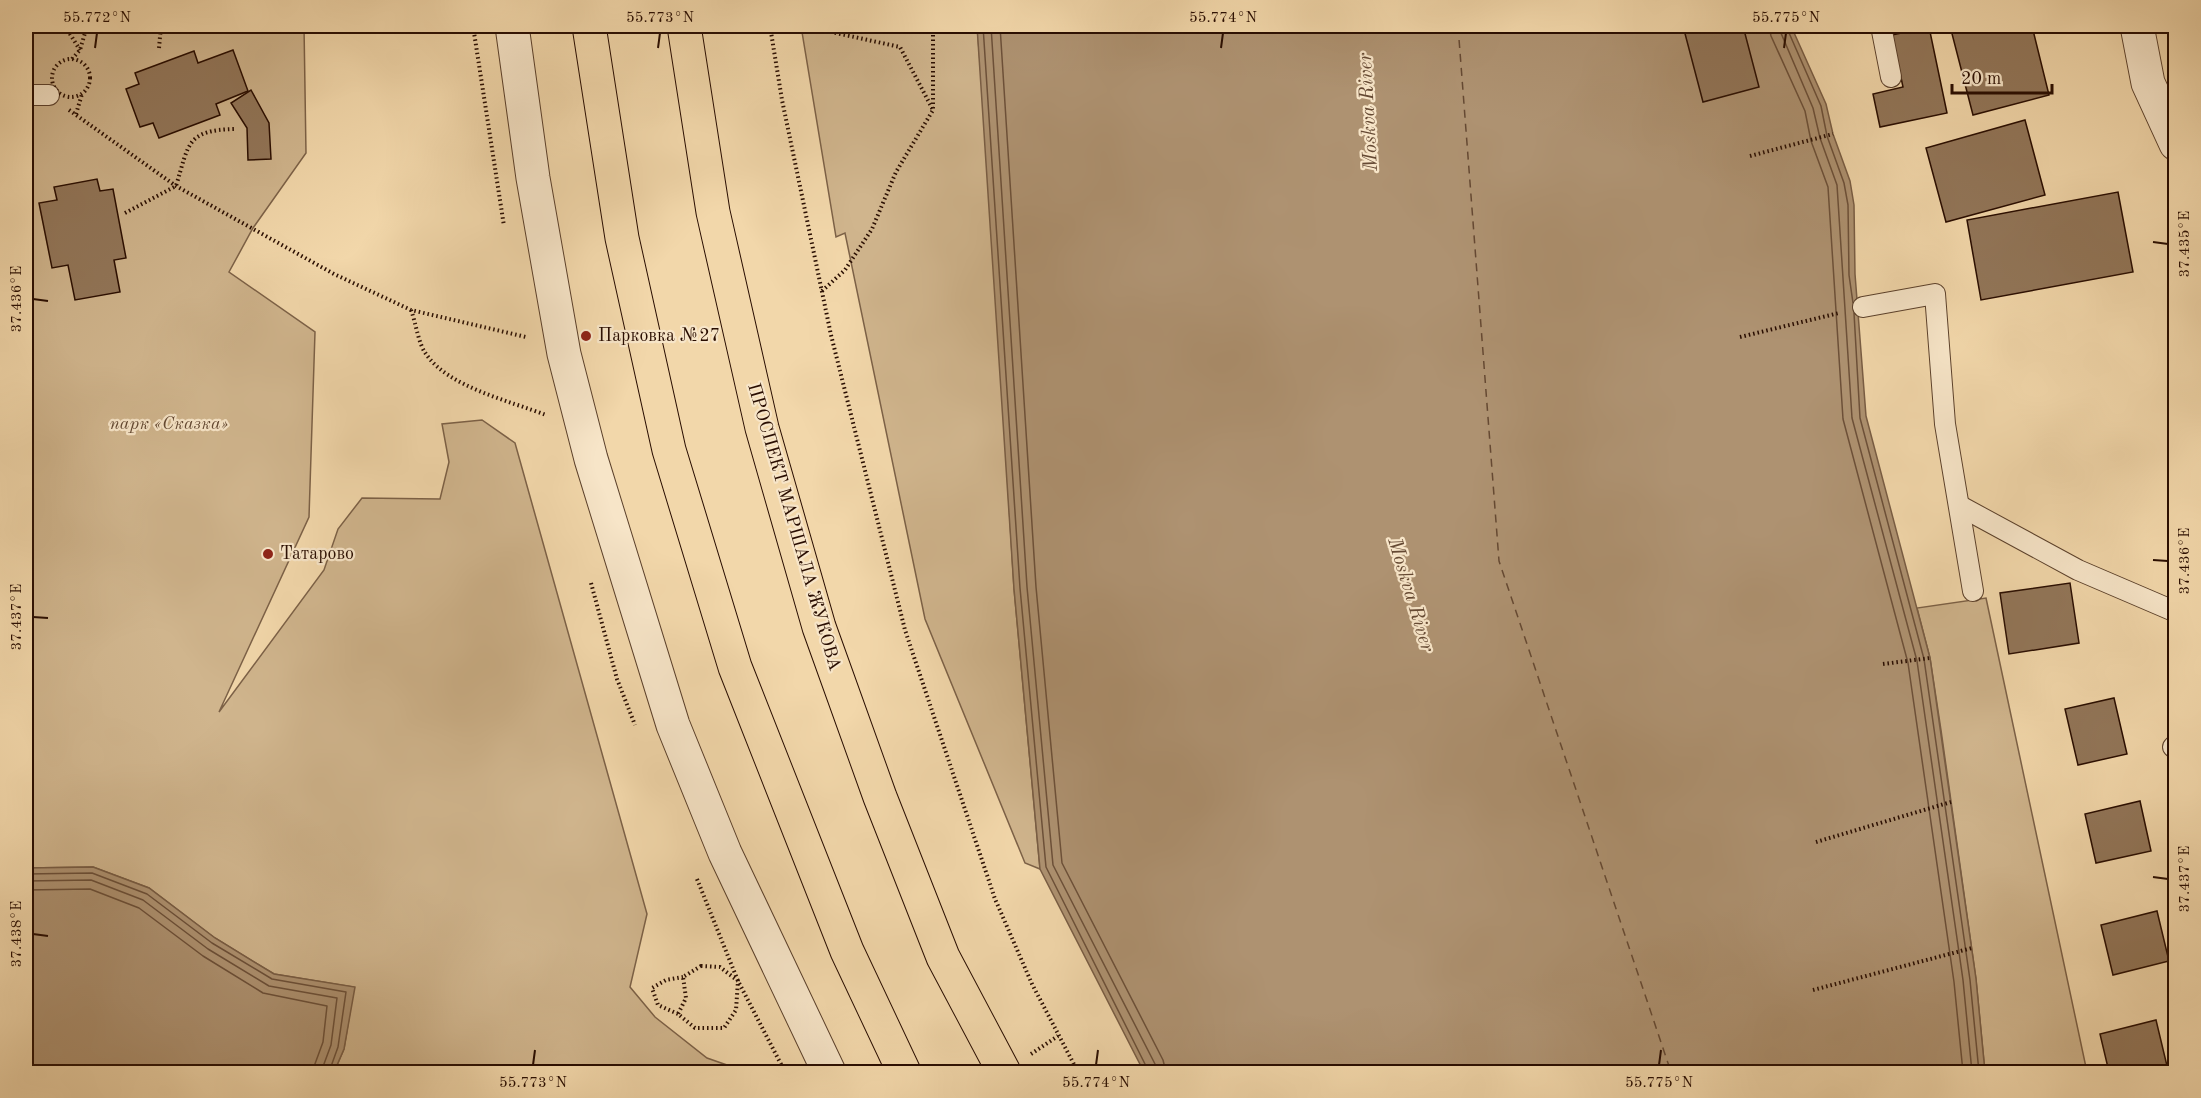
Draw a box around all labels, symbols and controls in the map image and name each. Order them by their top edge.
text: 55.772°N [63,11,131,26]
text: 55.773°N [626,11,694,26]
text: 55.774°N [1189,11,1257,26]
text: 55.775°N [1752,11,1820,26]
water label: Moskva River [1356,52,1382,173]
scale bar [1952,57,2052,95]
text: 20 m [1961,70,2001,88]
text: 37.435°E [2178,211,2193,277]
text: 37.436°E [10,266,25,332]
place label: Парковка №27 [598,327,720,345]
marker: Парковка №27 [579,329,593,343]
street label: ПРОСПЕКТ МАРШАЛА ЖУКОВА [744,381,844,673]
park label: парк «Сказка» [110,415,229,433]
text: 37.436°E [2178,528,2193,594]
water label: Moskva River [1383,535,1437,655]
place label: Татарово [280,545,354,563]
marker: Татарово [261,547,275,561]
text: 37.437°E [10,584,25,650]
text: 37.437°E [2178,846,2193,912]
text: 37.438°E [10,901,25,967]
text: 55.773°N [499,1076,567,1091]
text: 55.774°N [1062,1076,1130,1091]
text: 55.775°N [1625,1076,1693,1091]

